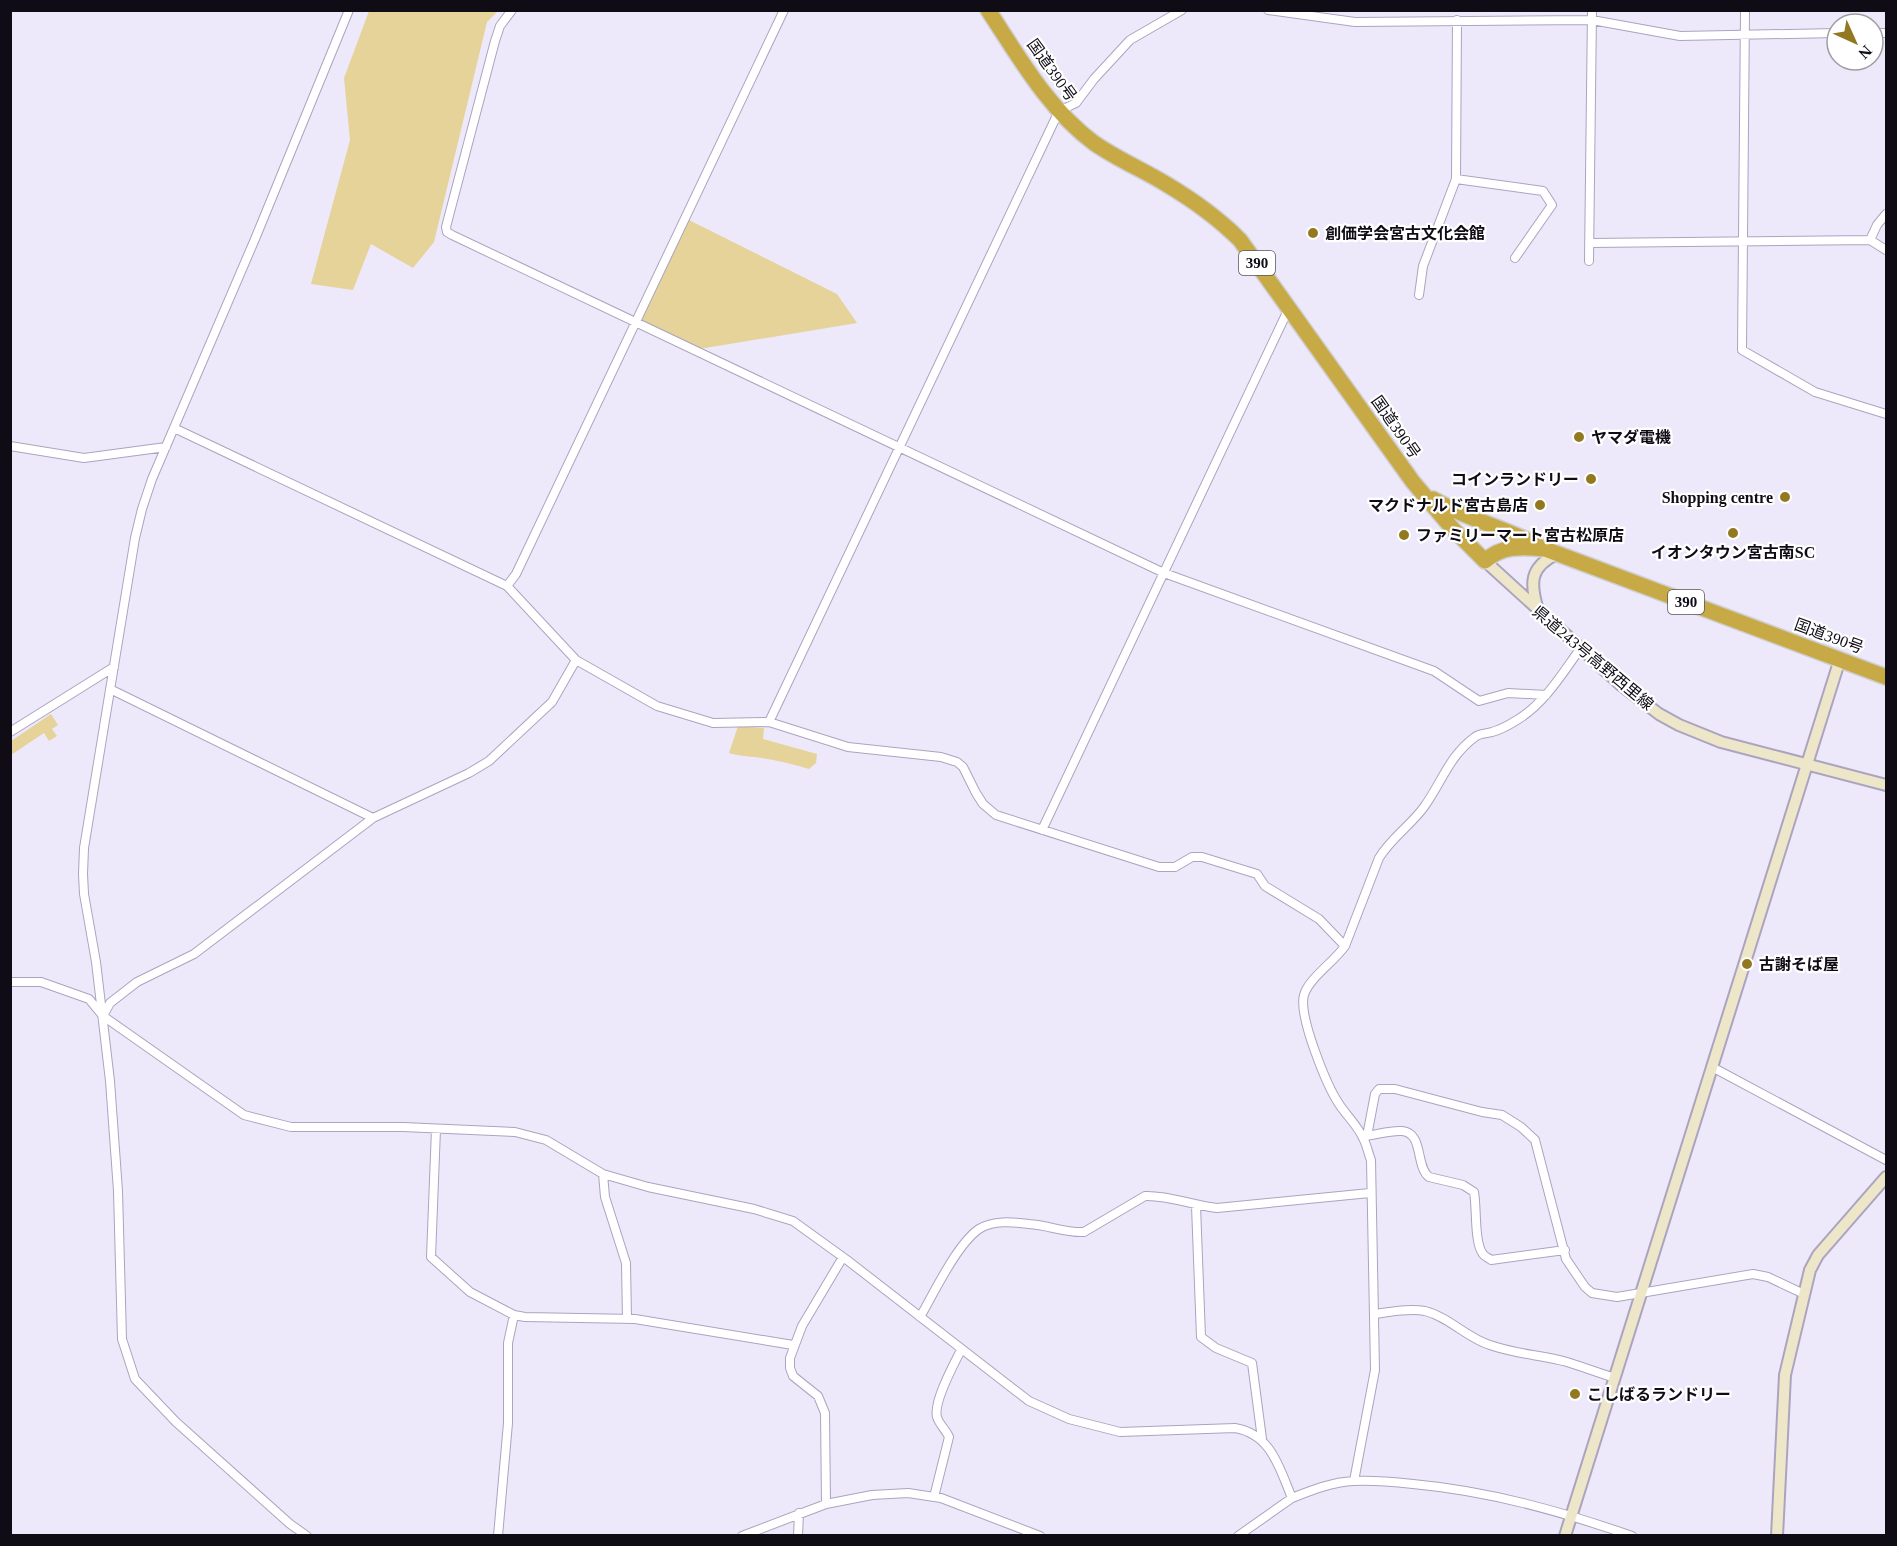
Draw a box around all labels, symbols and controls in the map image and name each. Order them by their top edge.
north arrow [1825,12,1885,72]
street label: 国道390号 [1024,36,1080,104]
text: N [1855,42,1875,63]
place label: 創価学会宮古文化会館 [1325,225,1485,242]
marker: 創価学会宮古文化会館 [1306,226,1320,240]
road number: 390 [1239,251,1275,275]
street label: 国道390号 [1368,393,1424,461]
place label: ヤマダ電機 [1591,428,1671,446]
marker: ヤマダ電機 [1572,430,1586,444]
place label: コインランドリー [1451,471,1579,488]
marker: コインランドリー [1584,472,1598,486]
place label: Shopping centre [1662,489,1773,507]
marker: Shopping centre [1778,490,1792,504]
place label: マクドナルド宮古島店 [1368,497,1528,514]
marker: マクドナルド宮古島店 [1533,498,1547,512]
marker: イオンタウン宮古南SC [1726,526,1740,540]
place label: ファミリーマート宮古松原店 [1416,527,1624,544]
marker: ファミリーマート宮古松原店 [1397,528,1411,542]
place label: イオンタウン宮古南SC [1651,544,1815,561]
road number: 390 [1668,590,1704,614]
street label: 県道243号高野西里線 [1529,603,1657,713]
street label: 国道390号 [1792,616,1866,656]
place label: 古謝そば屋 [1759,956,1839,973]
marker: 古謝そば屋 [1740,957,1754,971]
place label: こしばるランドリー [1587,1386,1731,1403]
marker: こしばるランドリー [1568,1387,1582,1401]

